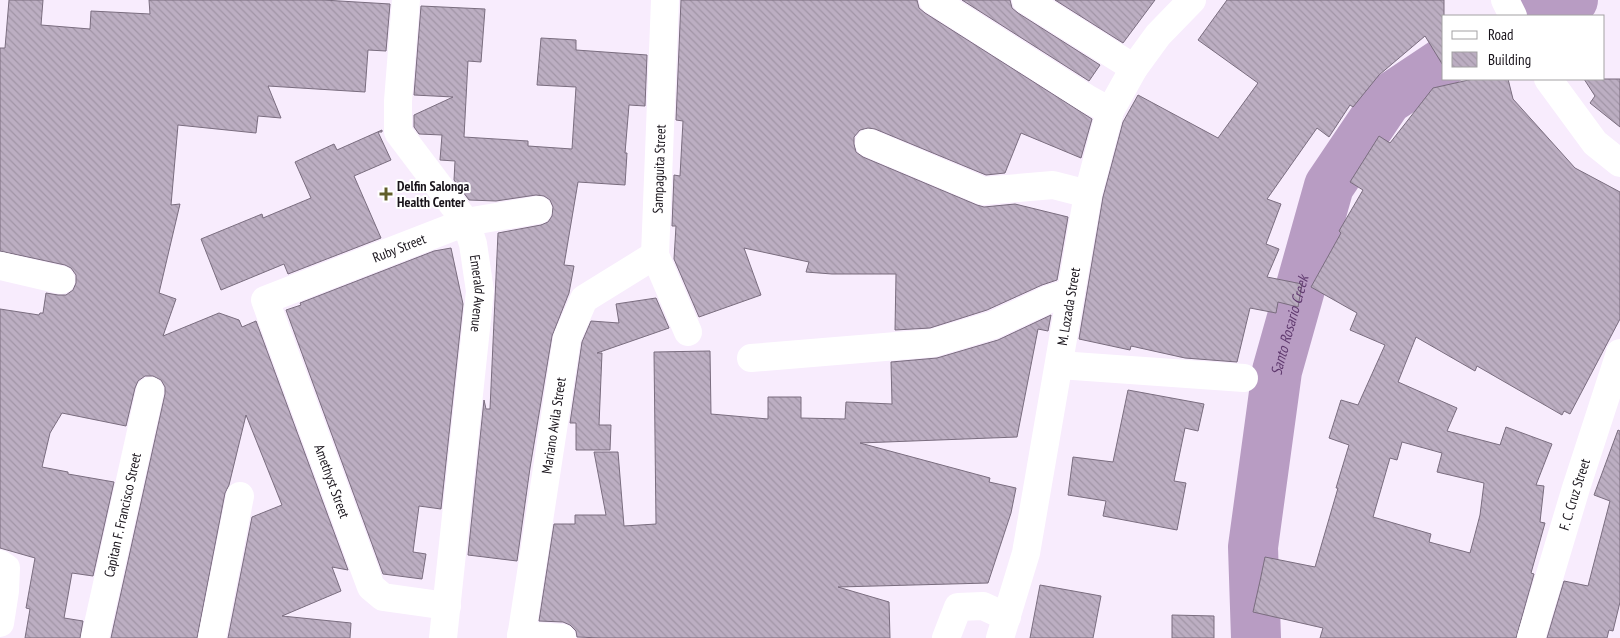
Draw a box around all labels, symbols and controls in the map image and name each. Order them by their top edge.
legend [1442,15,1605,80]
text: Road [1488,25,1514,44]
text: Building [1488,50,1531,69]
street label: Sampaguita Street [648,124,670,214]
place label: Delfin Salonga Health Center [397,177,470,211]
marker: Delfin Salonga Health Center [379,187,393,201]
street label: Ruby Street [370,229,428,266]
street label: Emerald Avenue [466,253,489,333]
street label: M. Lozada Street [1053,266,1084,347]
water label: Santo Rosario Creek [1267,271,1313,376]
street label: Mariano Avila Street [537,376,570,475]
street label: Amethyst Street [310,442,354,521]
street label: Capitan F. Francisco Street [100,451,145,579]
street label: F. C. Cruz Street [1555,456,1594,532]

